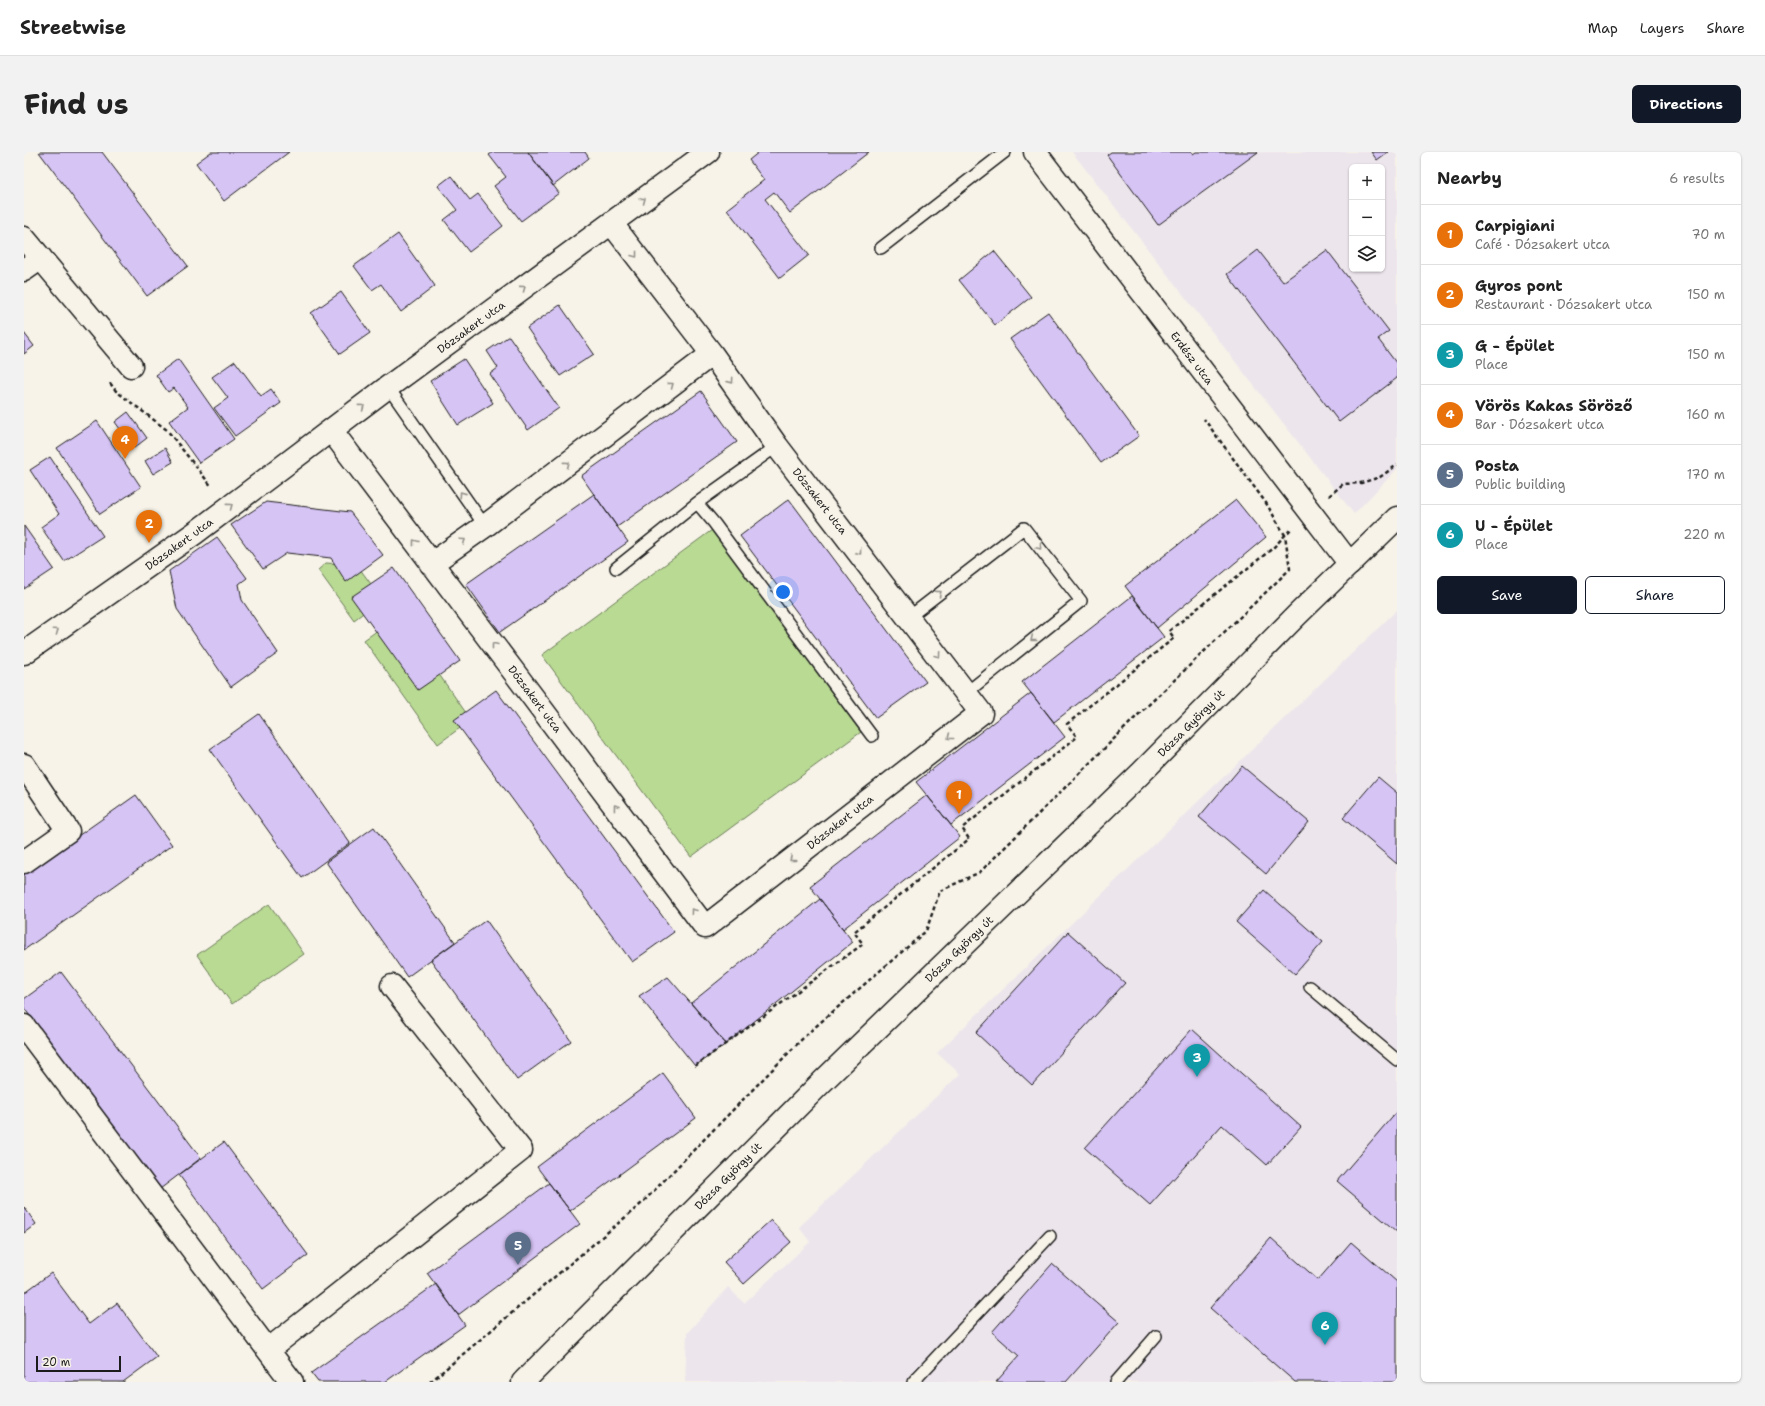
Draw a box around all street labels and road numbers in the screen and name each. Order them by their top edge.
street label: Dózsakert utca [434,298,508,357]
street label: Erdész utca [1167,329,1217,388]
street label: Dózsakert utca [789,465,850,538]
street label: Dózsakert utca [142,515,216,574]
street label: Dózsakert utca [504,663,565,736]
street label: Dózsa György út [1154,686,1228,760]
street label: Dózsakert utca [804,792,877,853]
street label: Dózsa György út [922,913,997,986]
street label: Dózsa György út [691,1139,765,1213]

